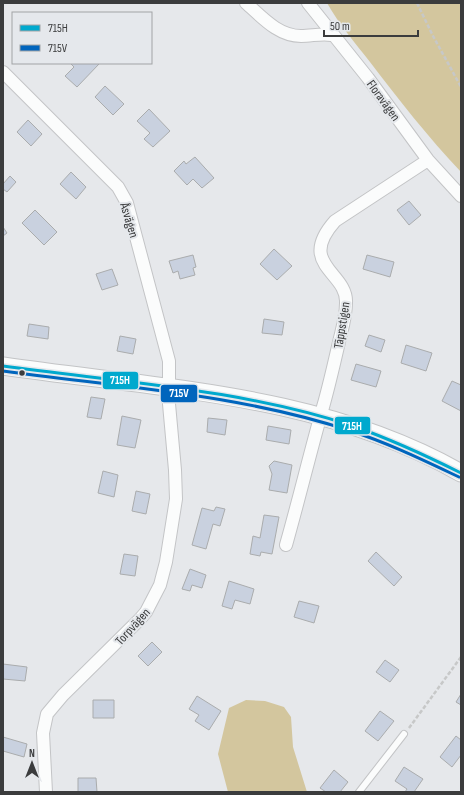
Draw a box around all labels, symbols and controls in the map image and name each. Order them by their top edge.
legend [12,12,152,64]
scale bar [324,12,418,38]
text: 50 m [330,19,350,34]
text: 715H [48,21,68,36]
text: 715V [48,41,68,56]
street label: Floravägen [363,77,403,124]
street label: Åsvägen [116,200,142,240]
street label: Täppstigen [330,301,354,350]
unlabelled marker [17,368,27,378]
line badge: 715H [102,371,139,390]
text: 715H [110,374,130,387]
line badge: 715V [160,384,198,403]
text: 715V [169,387,189,400]
line badge: 715H [334,416,371,435]
text: 715H [342,420,362,433]
street label: Torpvägen [112,605,154,649]
north arrow [12,743,52,783]
text: N [29,747,35,760]

